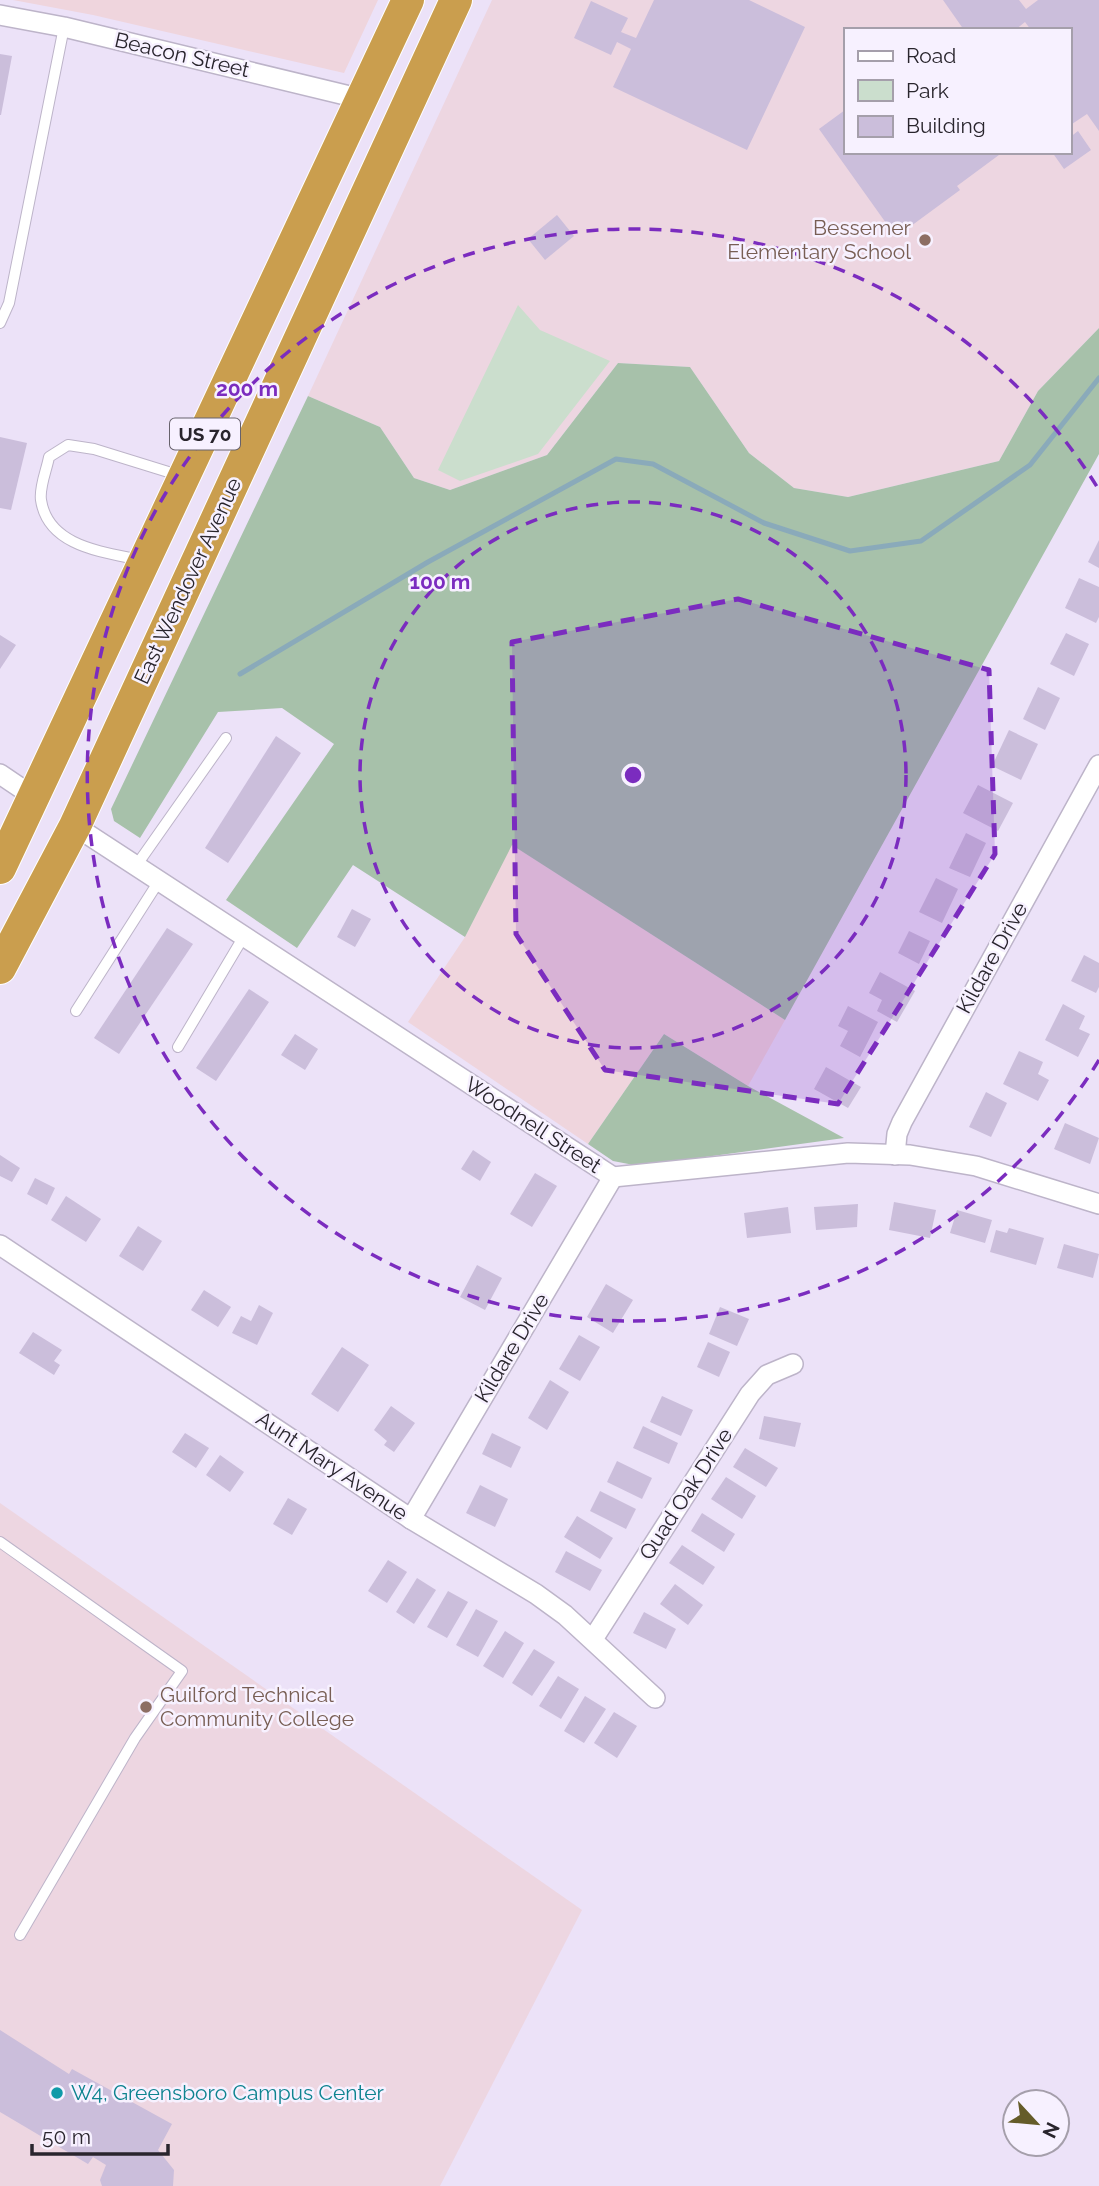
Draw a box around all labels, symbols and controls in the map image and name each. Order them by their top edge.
street label: Beacon Street [112,27,252,82]
legend [844,28,1071,154]
text: Road [906,43,956,68]
text: Park [906,78,949,103]
text: Building [906,113,986,138]
place label: Bessemer Elementary School [727,215,912,264]
marker: Bessemer Elementary School [917,232,933,248]
text: 200 m [216,376,278,401]
road number: US 70 [170,418,240,449]
street label: East Wendover Avenue [129,474,246,688]
text: 100 m [410,569,470,594]
centre of rings [621,763,645,787]
street label: Kildare Drive [951,898,1032,1018]
street label: Woodnell Street [460,1071,606,1178]
street label: Kildare Drive [469,1289,554,1407]
street label: Aunt Mary Avenue [252,1406,413,1526]
street label: Quad Oak Drive [634,1423,737,1564]
place label: Guilford Technical Community College [160,1682,354,1731]
marker: Guilford Technical Community College [138,1699,154,1715]
place label: W4, Greensboro Campus Center [71,2080,385,2105]
marker: W4, Greensboro Campus Center [49,2085,65,2101]
north arrow [1001,2088,1071,2158]
scale bar [32,2112,168,2156]
text: N [1038,2119,1064,2142]
text: 50 m [42,2124,91,2149]

